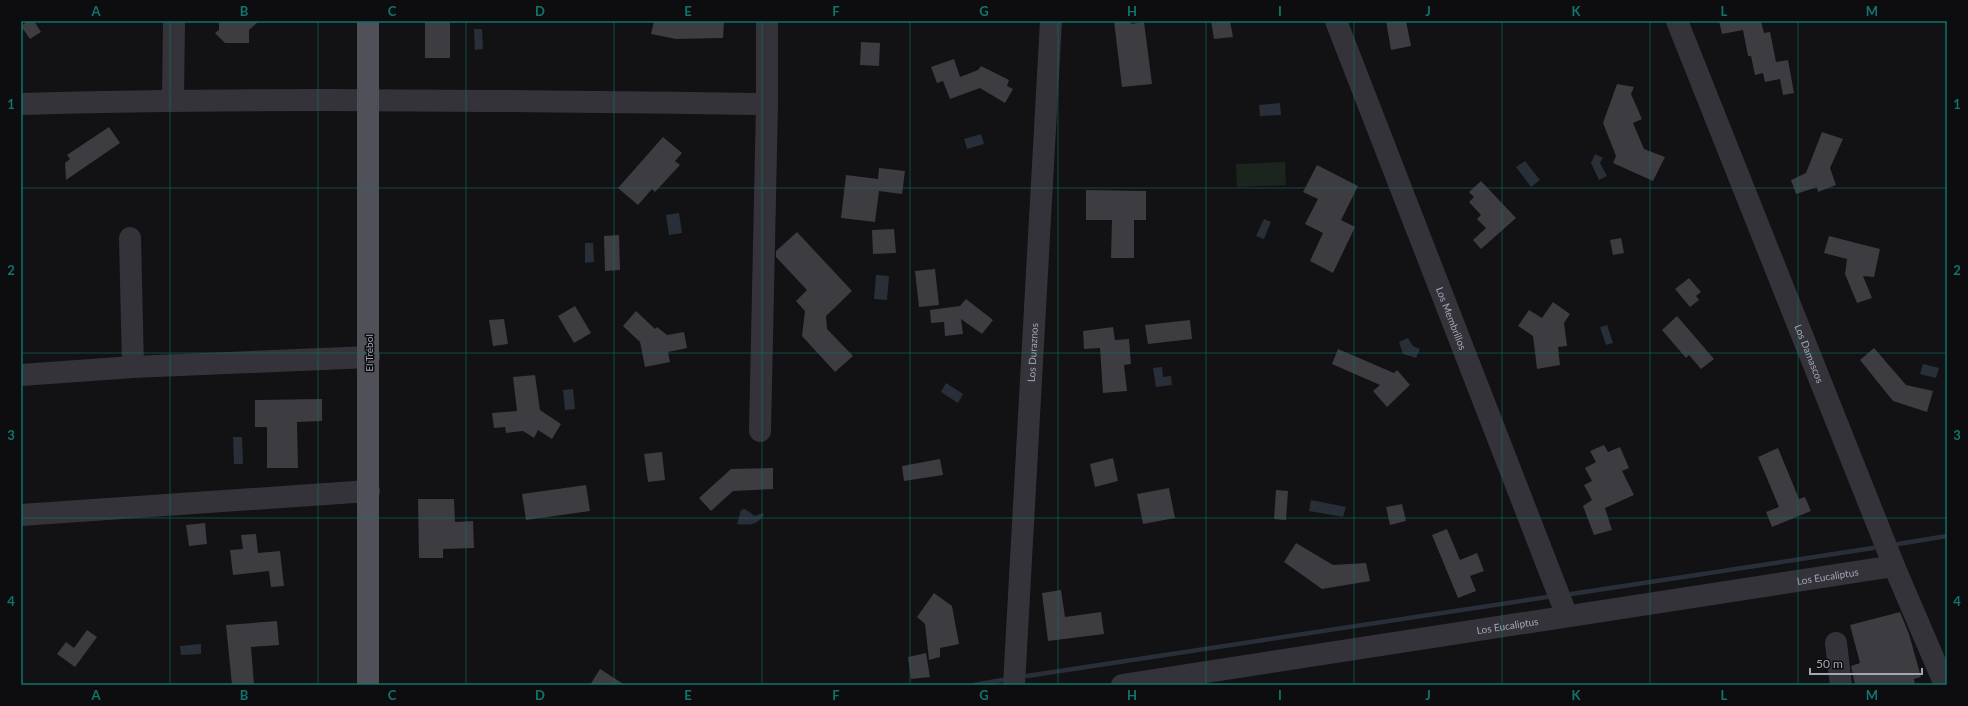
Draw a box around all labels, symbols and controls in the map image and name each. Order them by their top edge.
text: A [90,3,101,19]
text: B [240,3,249,19]
text: C [388,3,397,19]
text: D [535,3,545,19]
text: E [684,3,692,19]
text: F [832,3,840,19]
text: G [979,3,989,19]
text: H [1127,3,1137,19]
text: I [1278,3,1282,19]
text: J [1425,3,1431,19]
text: K [1572,3,1582,19]
text: L [1721,3,1728,19]
text: M [1866,3,1878,19]
text: 1 [7,96,15,112]
text: 1 [1953,96,1961,112]
text: 2 [7,262,15,278]
text: 2 [1953,262,1961,278]
street label: Los Membrillos [1434,285,1469,352]
street label: Los Duraznos [1025,323,1040,382]
street label: Los Damascos [1792,323,1826,385]
street label: El Trébol [363,334,375,372]
text: 3 [7,427,15,443]
text: 3 [1953,427,1961,443]
street label: Los Eucaliptus [1796,566,1859,587]
text: 4 [7,593,15,609]
text: 4 [1953,593,1961,609]
street label: Los Eucaliptus [1476,615,1539,636]
scale bar [1810,650,1922,676]
text: 50 m [1816,656,1843,671]
text: A [90,687,101,703]
text: B [240,687,249,703]
text: C [388,687,397,703]
text: D [535,687,545,703]
text: E [684,687,692,703]
text: F [832,687,840,703]
text: G [979,687,989,703]
text: H [1127,687,1137,703]
text: I [1278,687,1282,703]
text: J [1425,687,1431,703]
text: K [1572,687,1582,703]
text: L [1721,687,1728,703]
text: M [1866,687,1878,703]

